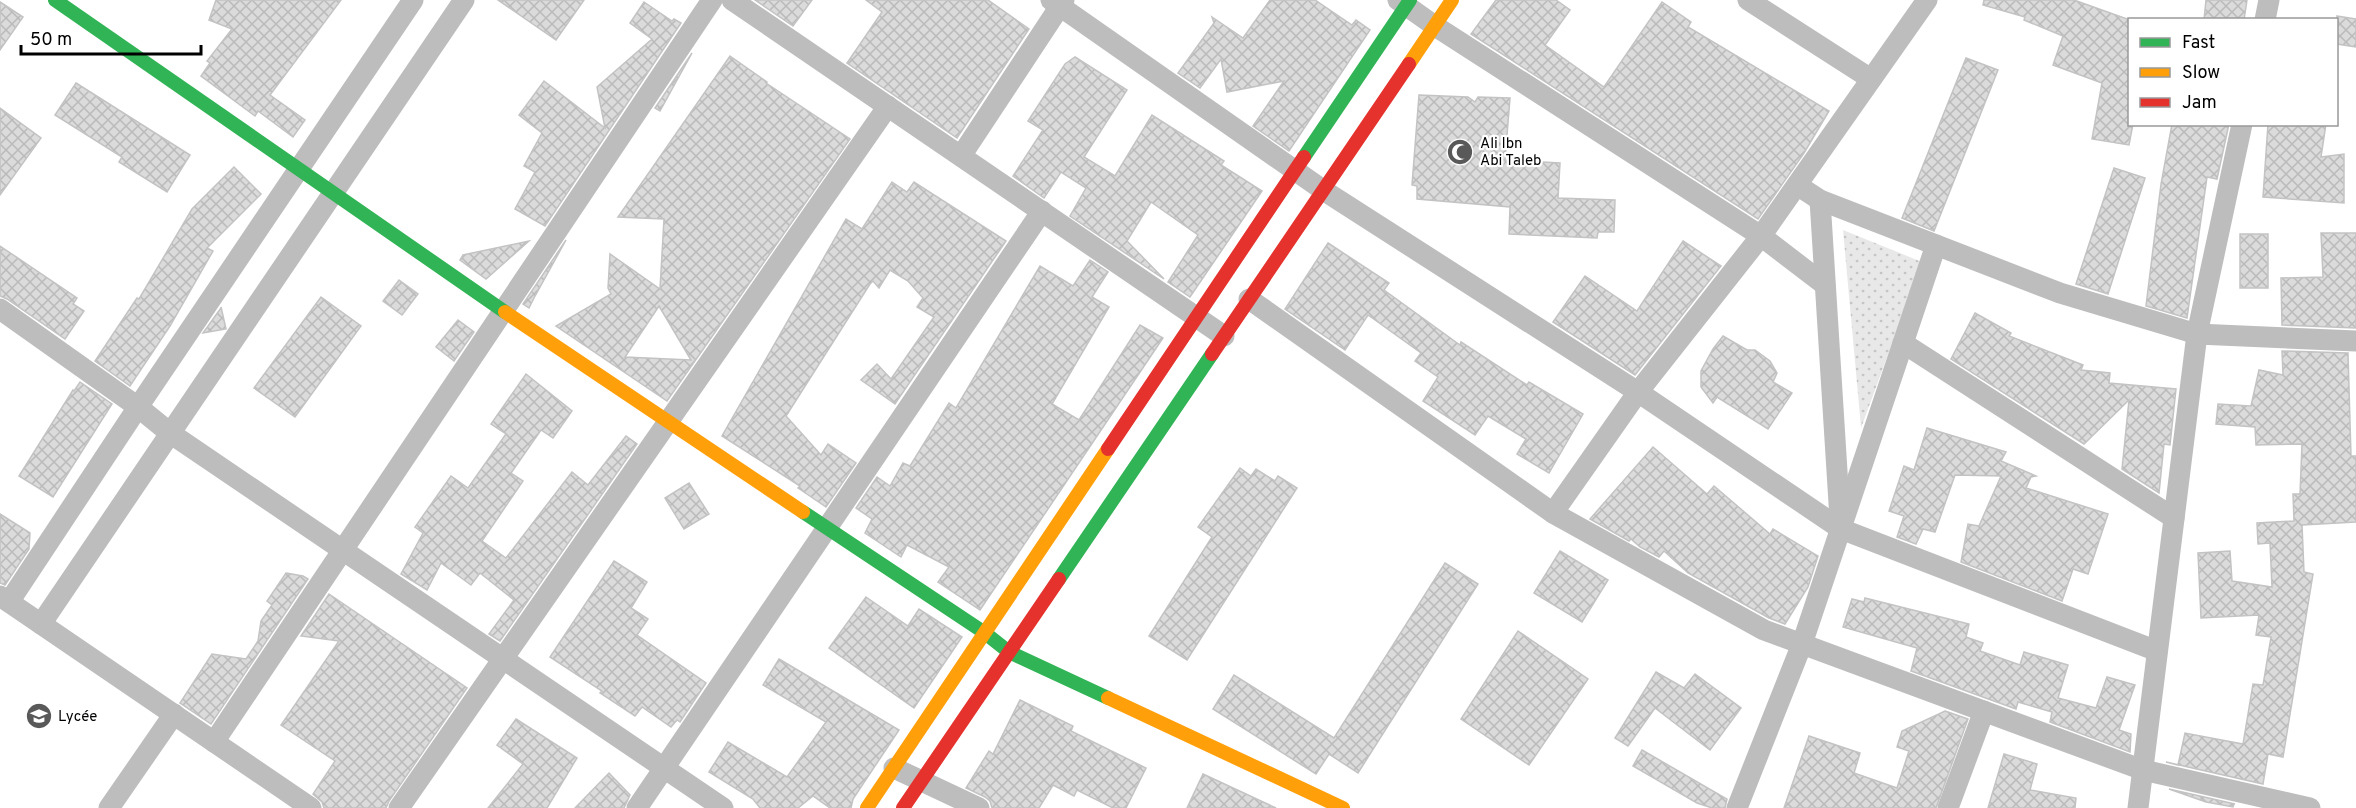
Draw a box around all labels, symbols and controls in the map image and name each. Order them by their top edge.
scale bar [21,18,201,56]
legend [2128,18,2338,126]
text: 50 m [30,29,72,52]
text: Fast [2182,32,2215,55]
text: Slow [2182,62,2220,85]
text: Jam [2182,92,2217,115]
place label: Ali Ibn Abi Taleb [1480,135,1541,171]
mosque icon: Ali Ibn Abi Taleb [1445,137,1475,167]
school or university icon: Lycée [24,701,54,731]
place label: Lycée [58,708,97,727]

